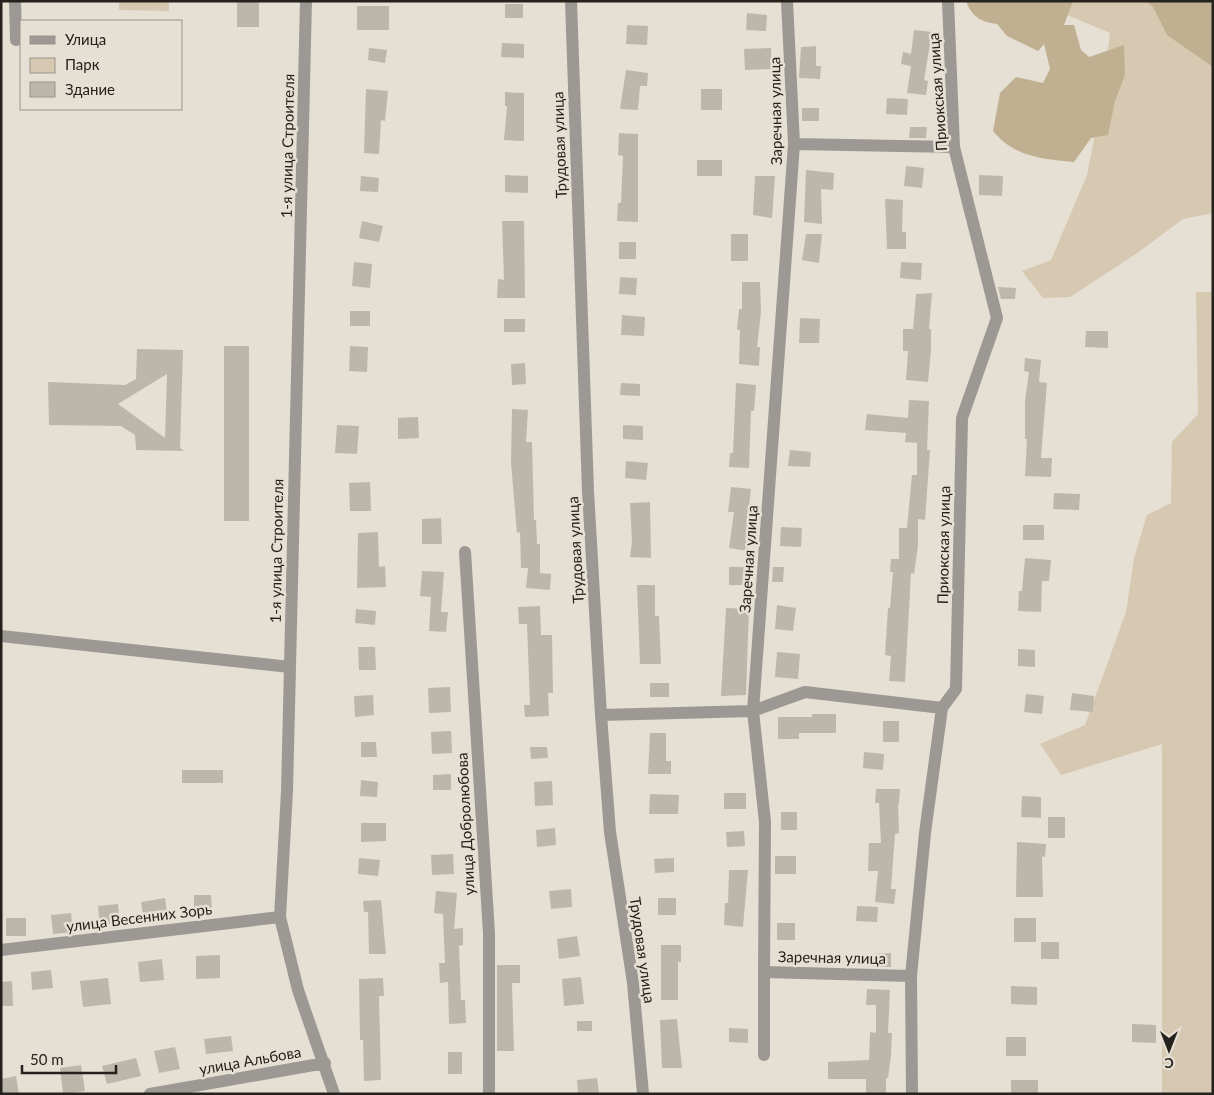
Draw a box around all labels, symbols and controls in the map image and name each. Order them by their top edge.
legend [20,20,182,110]
text: Улица [65,30,106,48]
street label: Приокская улица [924,32,950,152]
text: Парк [65,55,100,73]
street label: Заречная улица [765,57,785,165]
street label: 1-я улица Строителя [277,74,297,218]
text: Здание [65,80,115,98]
street label: Трудовая улица [548,91,570,199]
street label: 1-я улица Строителя [266,479,286,623]
street label: Приокская улица [933,486,953,604]
street label: Трудовая улица [563,496,587,604]
street label: Заречная улица [735,504,761,614]
street label: улица Добролюбова [452,752,478,896]
street label: Трудовая улица [627,896,659,1004]
street label: улица Весенних Зорь [65,899,213,935]
street label: Заречная улица [778,947,886,967]
north arrow [1144,1025,1194,1075]
scale bar [22,1042,116,1074]
street label: улица Альбова [198,1042,302,1078]
text: 50 m [30,1050,64,1068]
text: С [1164,1055,1174,1072]

